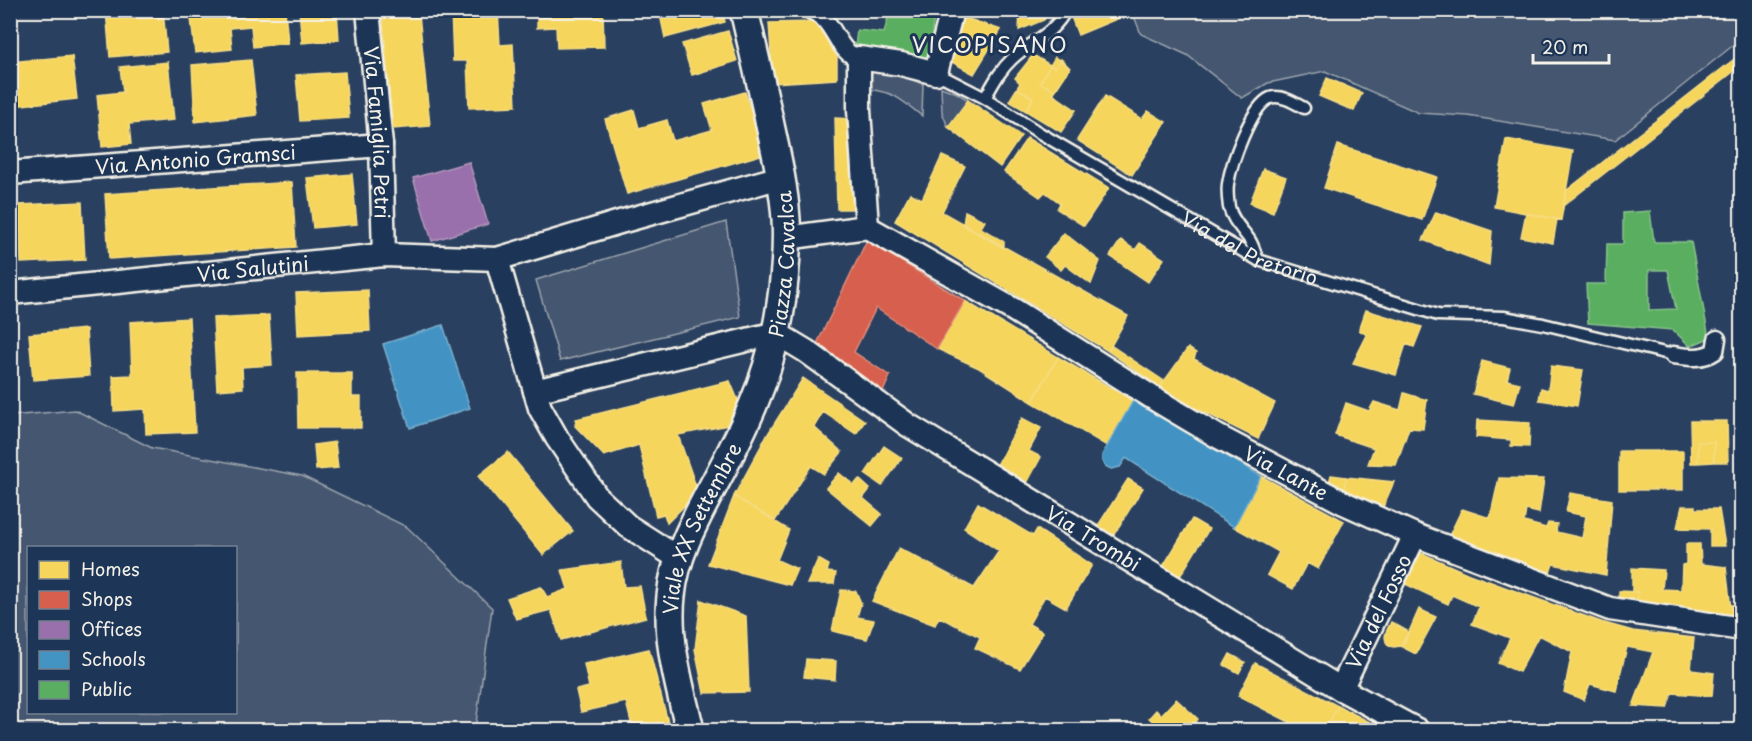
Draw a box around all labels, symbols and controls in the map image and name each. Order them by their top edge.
district label: VICOPISANO [912,27,1068,60]
scale bar [1533,27,1610,65]
text: 20 m [1542,33,1588,60]
street label: Via Famiglia Petri [357,45,398,219]
street label: Via Antonio Gramsci [94,136,297,182]
street label: Piazza Cavalca [760,189,802,340]
street label: Via del Pretorio [1175,203,1322,292]
street label: Via Salutini [195,248,310,289]
street label: Viale XX Settembre [655,437,749,615]
street label: Via Lante [1238,438,1334,507]
street label: Via Trombi [1040,498,1147,579]
legend [27,546,237,714]
street label: Via del Fosso [1338,549,1419,674]
text: Homes [81,555,139,582]
text: Shops [81,585,132,612]
text: Offices [81,615,142,642]
text: Schools [81,645,146,672]
text: Public [81,675,132,702]

